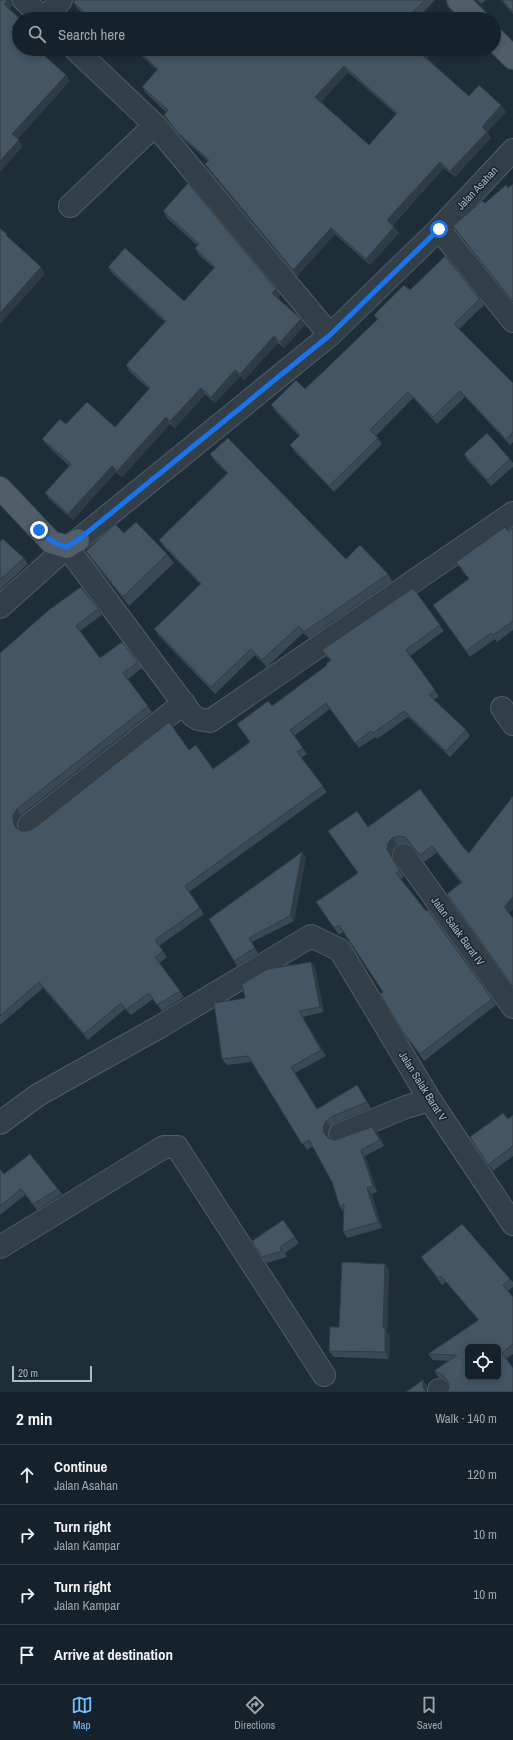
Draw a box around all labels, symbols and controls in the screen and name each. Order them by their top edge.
search box [12,12,501,56]
icon: search [26,23,48,45]
text: Search here [58,24,125,45]
street label: Jalan Asahan [453,163,501,213]
route start [430,220,448,238]
route end [30,521,48,539]
street label: Jalan Salak Barat IV [428,894,488,968]
street label: Jalan Salak Barat V [396,1049,450,1123]
map controls [465,1344,501,1380]
button: locate [465,1344,501,1380]
scale bar [12,1364,92,1383]
text: 20 m [18,1366,38,1380]
text: 2 min [16,1407,52,1430]
text: Walk · 140 m [435,1410,497,1427]
text: Continue [54,1456,107,1477]
icon: ahead [16,1464,38,1486]
text: 120 m [467,1466,497,1483]
text: Jalan Asahan [54,1477,118,1494]
text: Turn right [54,1516,111,1537]
icon: right [16,1524,38,1546]
text: 10 m [473,1526,497,1543]
text: Jalan Kampar [54,1537,120,1554]
text: Turn right [54,1576,111,1597]
icon: right [16,1584,38,1606]
text: 10 m [473,1586,497,1603]
text: Jalan Kampar [54,1597,120,1614]
icon: arrive [16,1644,38,1666]
text: Arrive at destination [54,1644,173,1665]
tab: Map [71,1694,93,1732]
tab: Directions [234,1694,275,1732]
tab: Saved [417,1694,442,1732]

